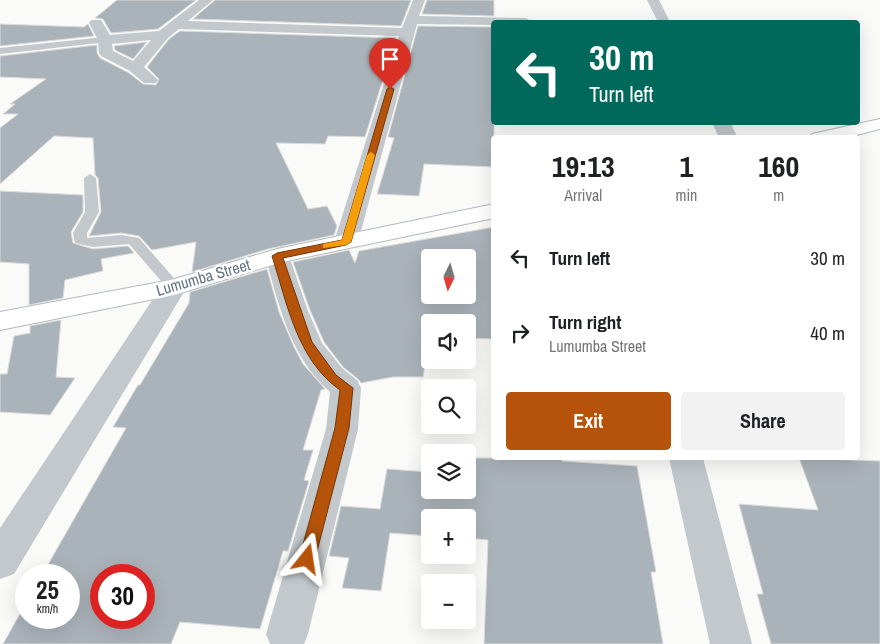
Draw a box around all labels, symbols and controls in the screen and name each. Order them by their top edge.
text: 30 m [589,34,654,81]
pin [369,38,411,89]
icon: left [506,40,571,105]
icon: arrive [376,45,404,73]
text: Turn left [589,79,654,109]
text: 19:13 [552,146,615,186]
text: 1 [680,146,693,186]
text: 160 [758,146,799,186]
text: Arrival [564,184,602,206]
text: min [675,184,697,206]
text: m [773,184,784,206]
icon: left [506,244,534,272]
text: Turn left [549,245,610,271]
text: 30 m [810,245,845,271]
north arrow [421,249,476,304]
map controls [421,249,476,629]
street label: Lumumba Street [153,253,253,301]
text: Turn right [549,309,621,335]
button: sound [421,314,476,369]
icon: right [506,319,534,347]
text: 40 m [810,320,845,346]
text: Lumumba Street [549,335,646,357]
button: search [421,379,476,434]
button: Exit [506,392,671,450]
button: Share [681,392,845,450]
button: layers [421,444,476,499]
button: + [421,509,476,564]
position arrow [280,532,332,584]
speed limit sign: 30 [90,564,155,629]
text: 25 [36,573,59,607]
button: − [421,574,476,629]
text: km/h [37,601,58,617]

